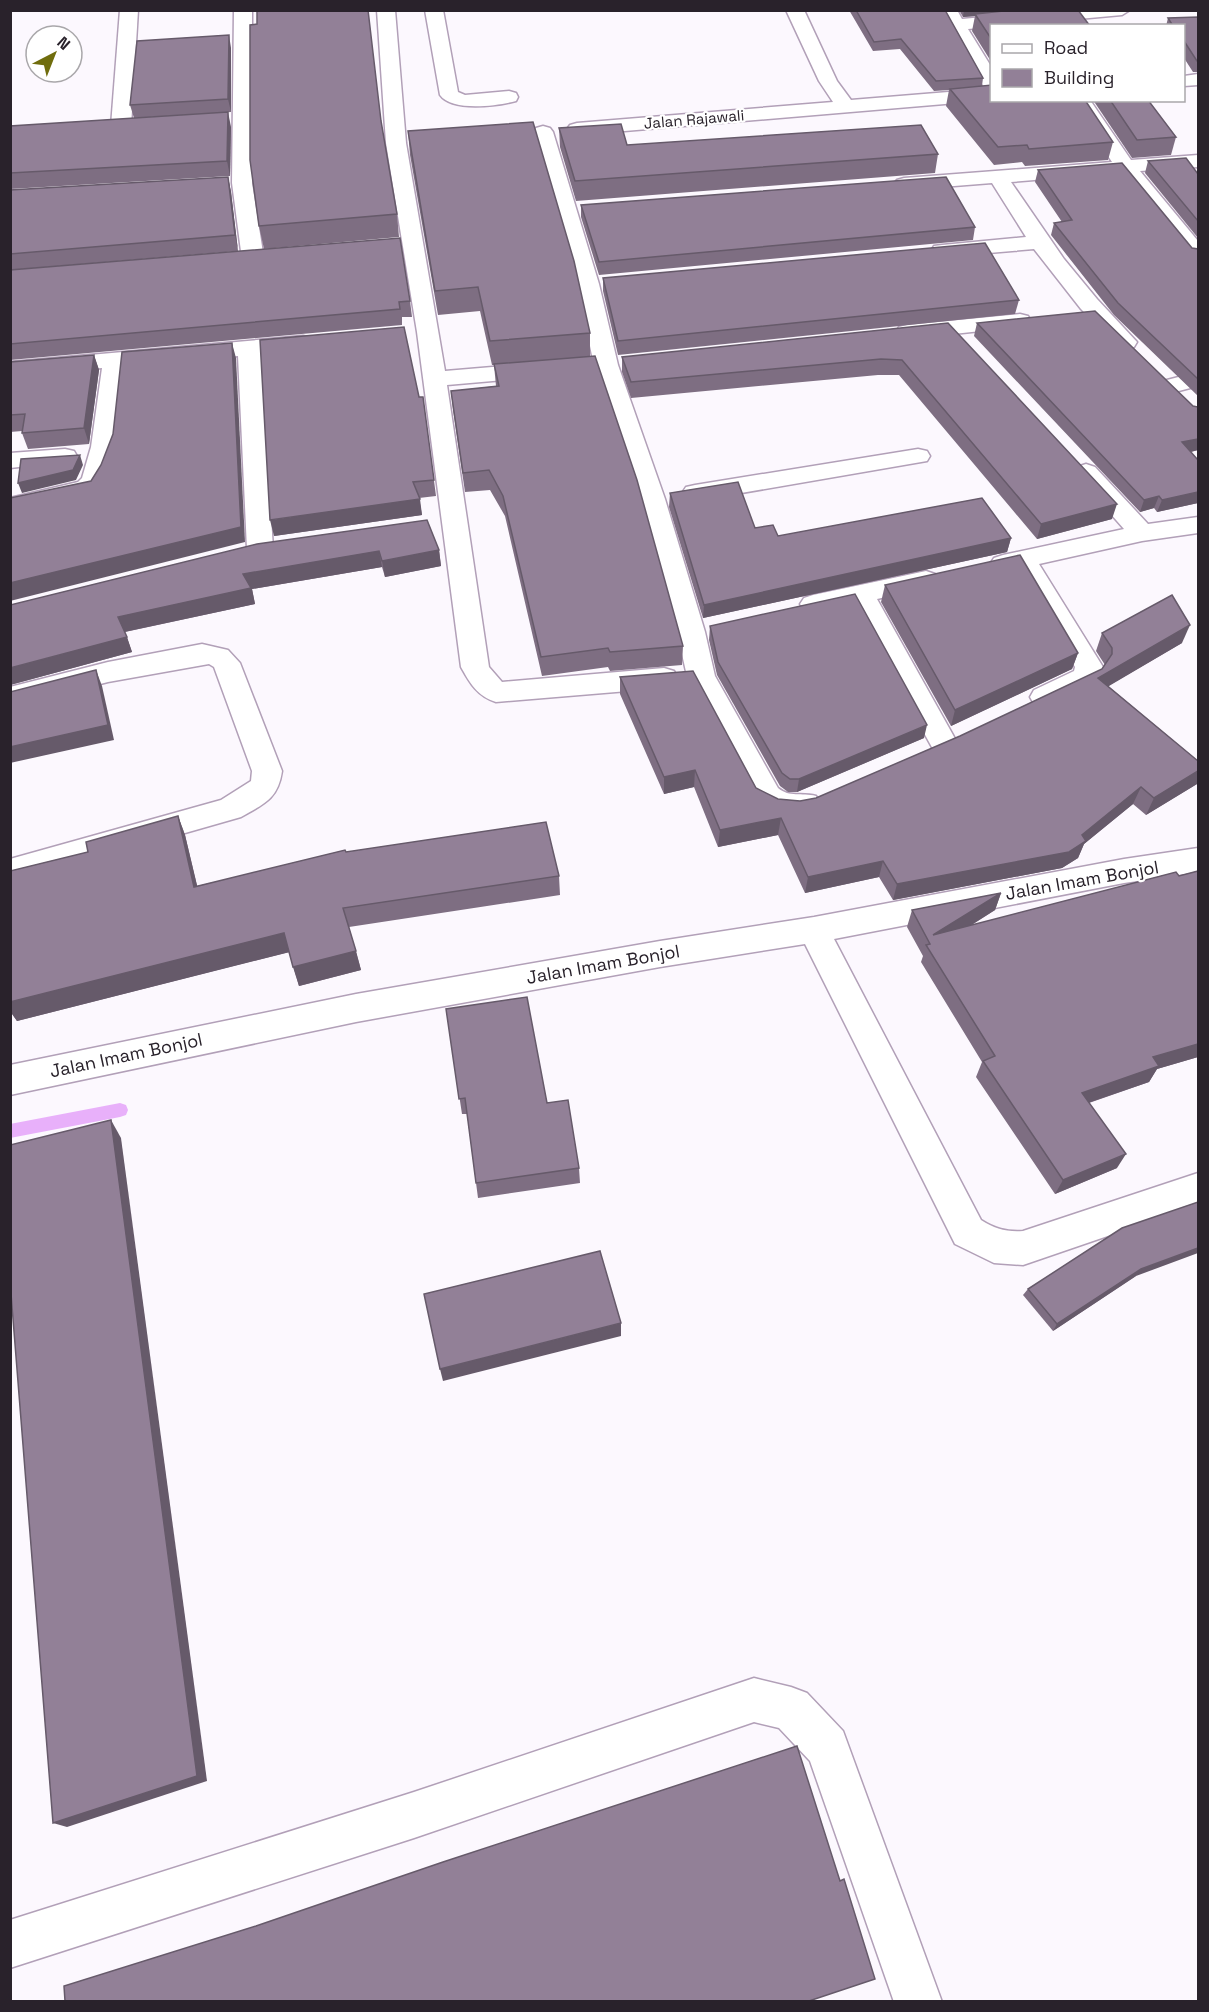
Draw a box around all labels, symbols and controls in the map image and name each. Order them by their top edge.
north arrow [24,24,84,84]
legend [990,24,1185,102]
text: N [53,32,75,55]
text: Road [1044,36,1088,59]
text: Building [1044,66,1114,89]
street label: Jalan Rajawali [643,105,745,133]
street label: Jalan Imam Bonjol [1003,855,1161,905]
street label: Jalan Imam Bonjol [524,939,682,989]
street label: Jalan Imam Bonjol [48,1028,204,1082]

